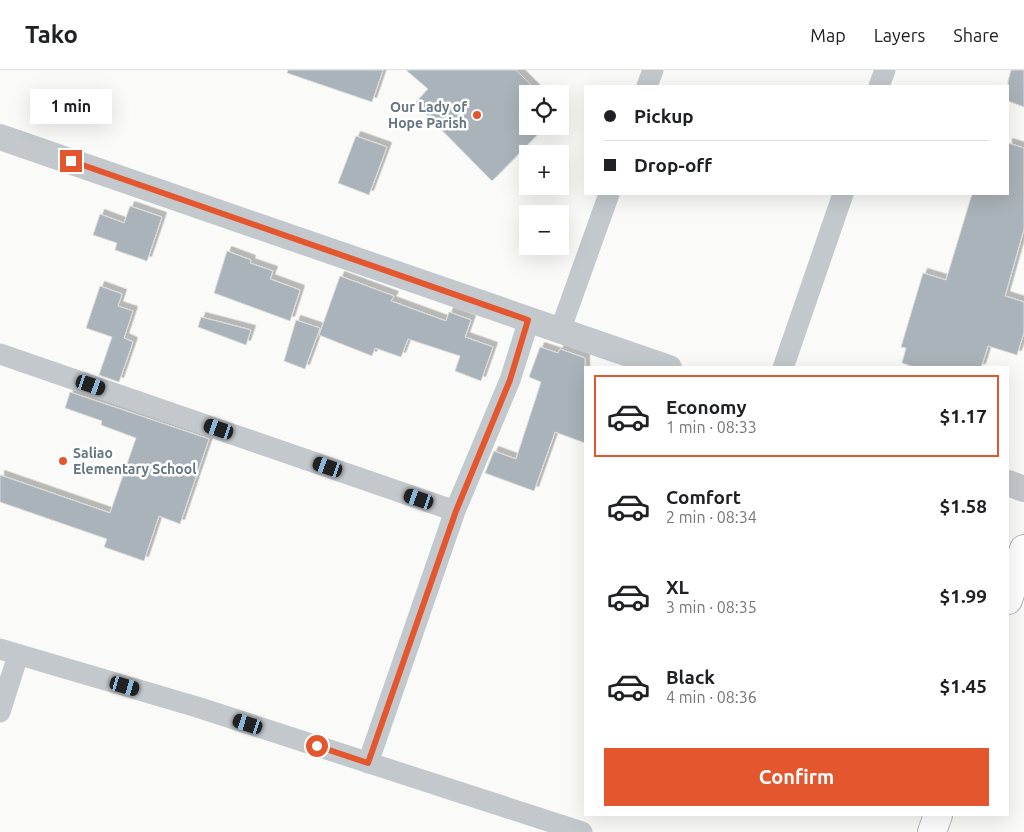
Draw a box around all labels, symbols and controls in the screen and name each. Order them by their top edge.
text: Tako [25,21,78,48]
text: Map [810,25,846,45]
text: Layers [874,25,925,45]
text: Share [953,25,999,45]
map controls [519,85,569,255]
button: locate [519,85,569,135]
callout: 1 min [30,88,112,124]
text: 1 min [51,97,91,115]
place label: Our Lady of Hope Parish [388,99,467,131]
text: Pickup [634,105,694,127]
marker: Our Lady of Hope Parish [471,109,483,121]
button: + [519,145,569,195]
route end [60,150,82,172]
text: Drop-off [634,154,712,176]
button: − [519,205,569,255]
car [74,373,107,397]
icon: car [606,394,651,439]
text: Economy [666,396,747,418]
text: $1.17 [939,405,987,427]
car [202,417,235,441]
text: 1 min · 08:33 [666,418,757,436]
place label: Saliao Elementary School [73,445,196,477]
marker: Saliao Elementary School [57,455,69,467]
car [311,455,344,479]
icon: car [606,484,651,529]
text: Comfort [666,486,741,508]
car [402,487,435,511]
text: $1.58 [939,495,987,517]
text: 2 min · 08:34 [666,508,757,526]
icon: car [606,574,651,619]
text: XL [666,576,689,598]
text: $1.99 [939,585,987,607]
text: 3 min · 08:35 [666,598,757,616]
icon: car [606,664,651,709]
text: Black [666,666,715,688]
car [108,675,141,697]
text: $1.45 [939,675,987,697]
text: 4 min · 08:36 [666,688,757,706]
car [231,712,264,736]
route start [306,735,328,757]
button: Confirm [604,748,989,806]

